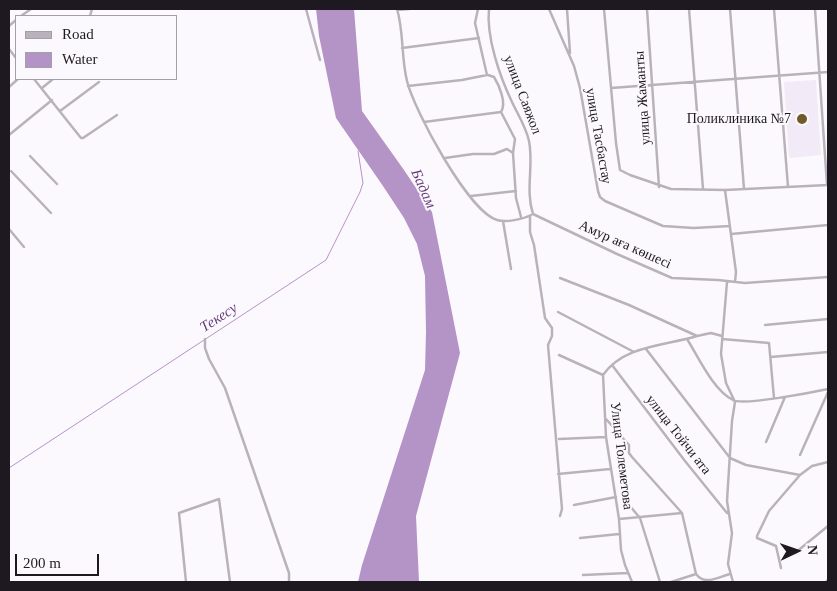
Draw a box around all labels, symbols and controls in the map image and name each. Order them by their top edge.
legend [15,15,178,80]
text: Road [62,26,94,42]
street label: улица Жаманты [631,50,655,146]
text: Water [62,51,97,67]
street label: улица Саяжол [499,53,545,137]
street label: улица Тасбастау [581,87,615,185]
place label: Поликлиника №7 [687,111,791,127]
marker: Поликлиника №7 [795,112,809,126]
water label: Бадам [406,167,440,211]
street label: Амур аға көшесі [576,217,674,273]
water label: Текесу [197,299,241,337]
street label: улица Тойчи ата [642,392,714,478]
street label: Улица Толеметова [606,401,636,511]
north arrow [772,526,822,576]
scale bar [18,544,101,576]
text: N [805,545,820,556]
text: 200 m [23,555,61,571]

